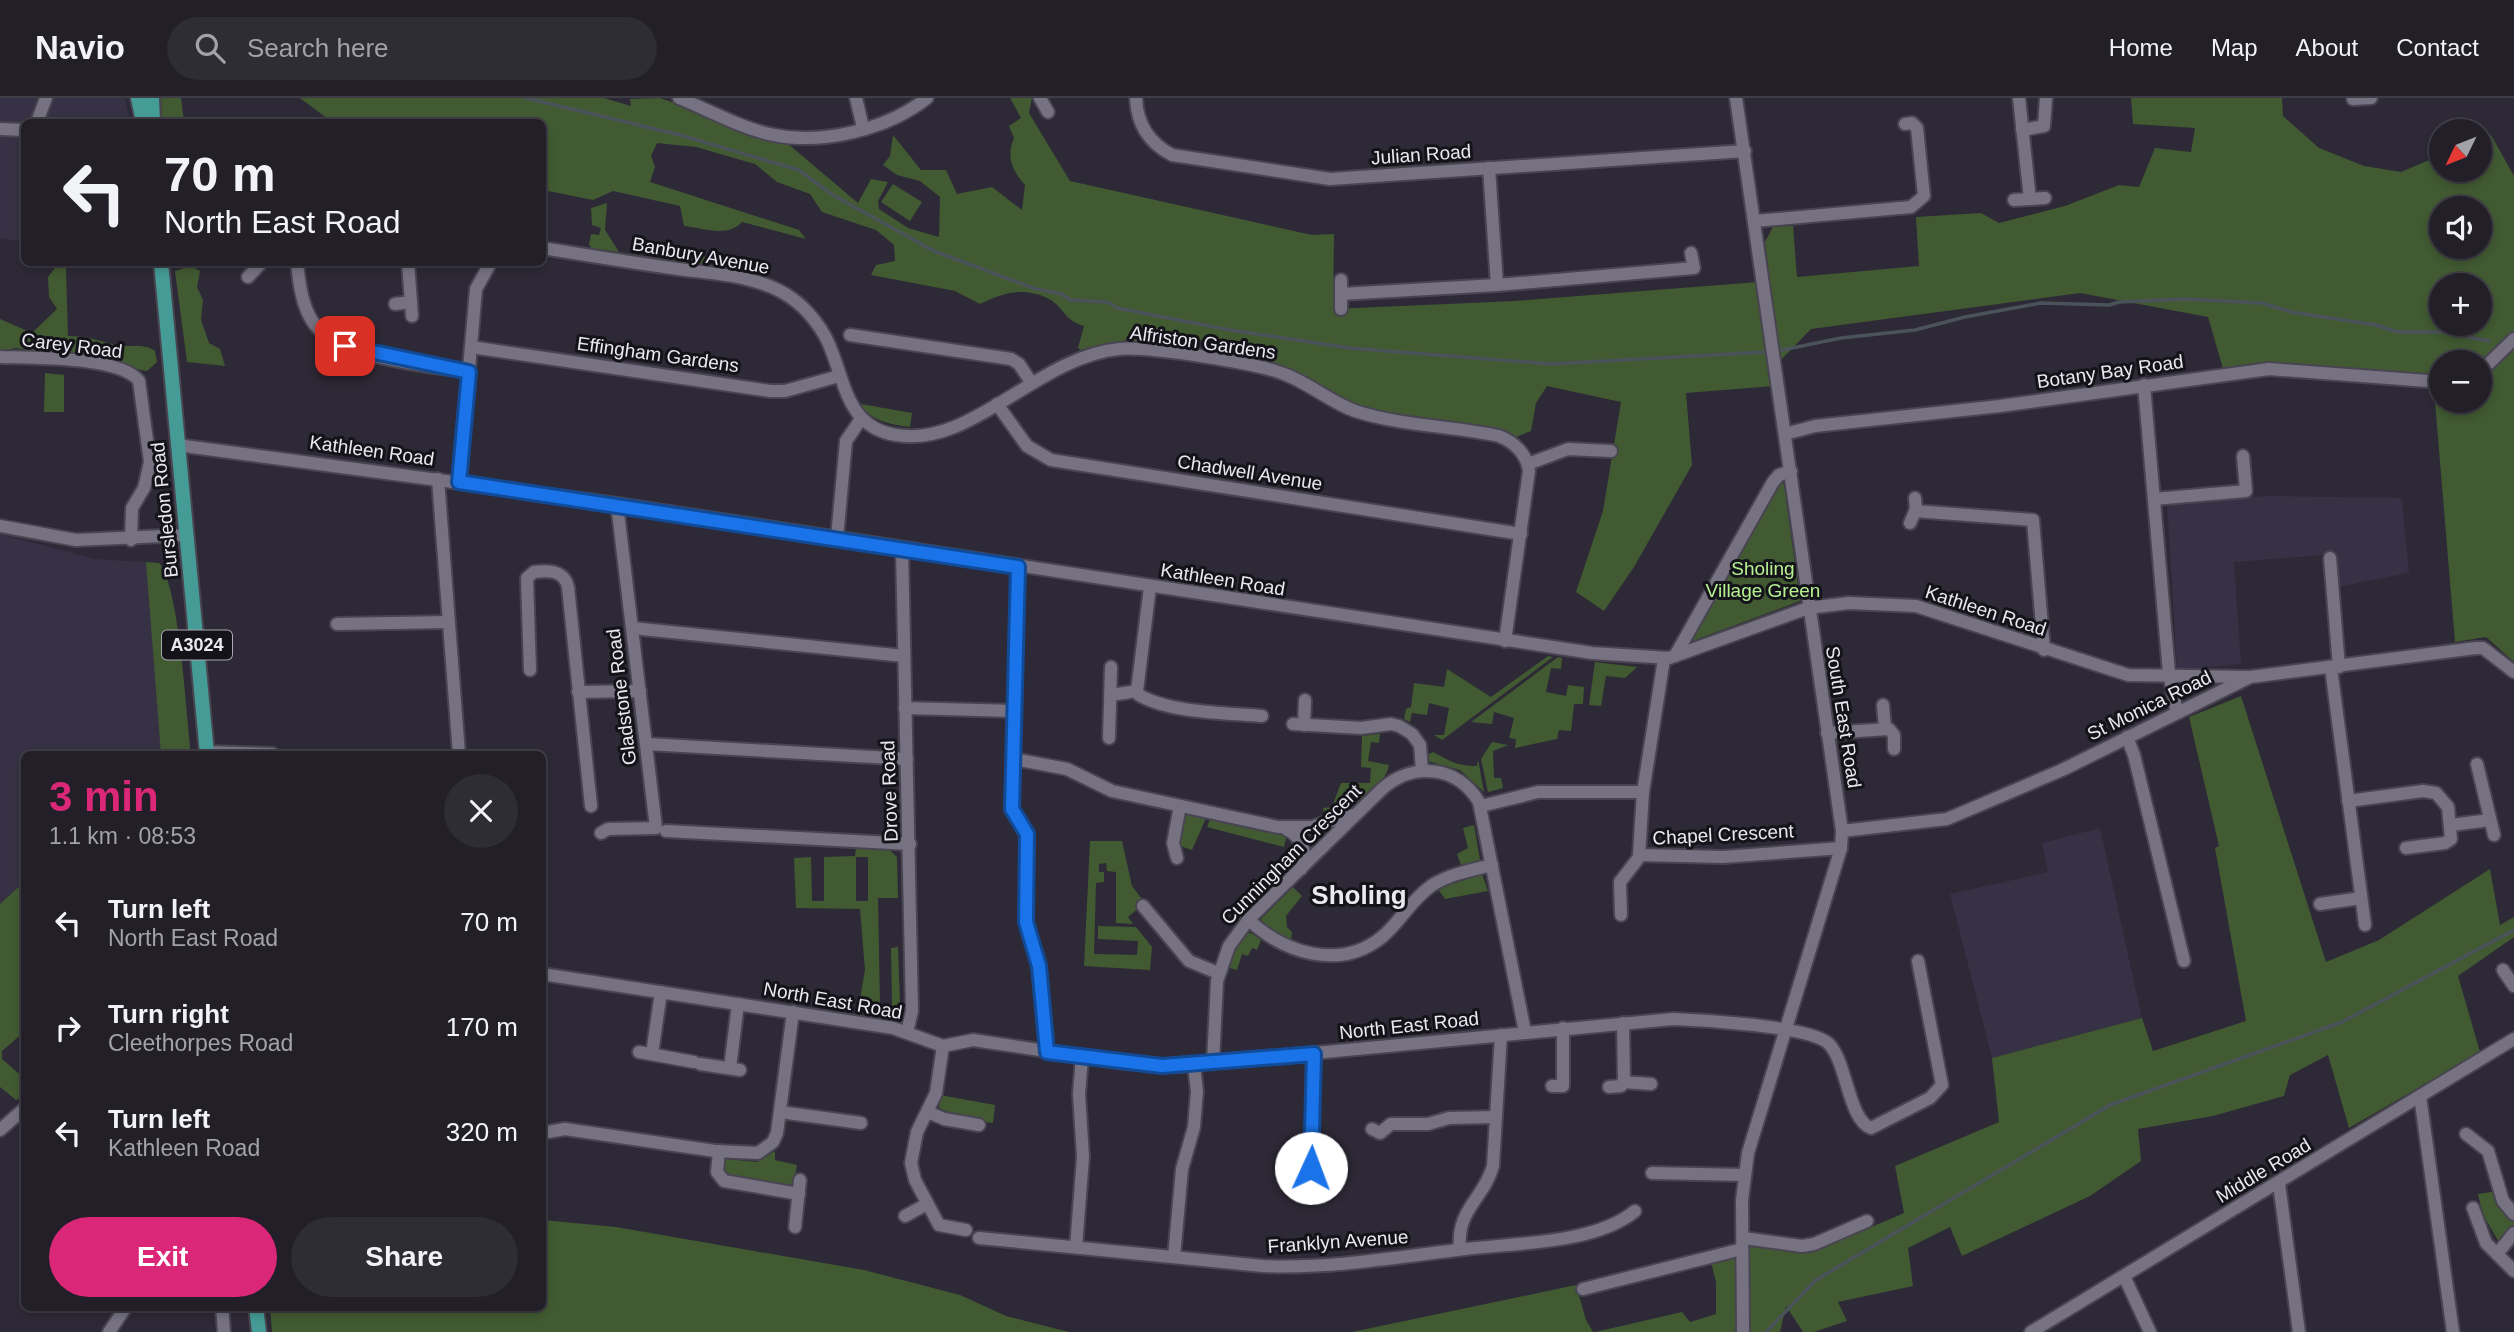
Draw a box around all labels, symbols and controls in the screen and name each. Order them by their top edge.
search box [167,17,657,80]
text: Navio [35,29,125,66]
icon: search [191,29,229,67]
text: Search here [247,33,389,63]
text: Home [2109,34,2173,61]
text: Map [2211,34,2258,61]
text: About [2296,34,2358,61]
text: Contact [2396,34,2479,61]
north arrow [2429,119,2492,182]
map controls [2429,119,2492,413]
street label: Julian Road [1370,141,1472,168]
icon: left [49,147,140,238]
text: 70 m [164,147,276,201]
button: sound [2429,196,2492,259]
text: North East Road [164,204,401,240]
street label: Banbury Avenue [631,233,771,278]
button: + [2429,273,2492,336]
pin [315,316,375,376]
street label: Alfriston Gardens [1129,322,1277,363]
icon: arrive [326,327,364,365]
street label: Carey Road [20,329,124,362]
street label: Effingham Gardens [576,333,740,376]
button: − [2429,350,2492,413]
street label: Botany Bay Road [2035,351,2185,392]
street label: Kathleen Road [308,431,436,470]
street label: Bursledon Road [147,441,182,579]
street label: Chadwell Avenue [1176,451,1324,494]
park label: Sholing Village Green [1706,558,1820,601]
street label: Kathleen Road [1159,559,1287,600]
street label: Kathleen Road [1923,581,2049,640]
street label: Gladstone Road [603,628,640,766]
road number: A3024 [162,630,232,660]
street label: South East Road [1822,644,1865,790]
street label: St Monica Road [2084,666,2215,745]
street label: Drove Road [877,740,902,842]
text: 3 min [49,773,159,820]
button: close [444,774,518,848]
street label: Cunningham Crescent [1217,780,1366,929]
street label: Chapel Crescent [1652,820,1795,849]
text: 1.1 km · 08:53 [49,823,196,849]
district label: Sholing [1311,880,1407,910]
text: Turn left [108,894,210,924]
icon: left [49,904,87,942]
text: 70 m [460,907,518,937]
text: North East Road [108,925,278,951]
street label: North East Road [762,978,904,1023]
text: Turn right [108,999,229,1029]
street label: North East Road [1338,1008,1480,1043]
icon: right [49,1009,87,1047]
text: 170 m [446,1012,518,1042]
text: Cleethorpes Road [108,1030,293,1056]
text: Turn left [108,1104,210,1134]
icon: left [49,1114,87,1152]
text: 320 m [446,1117,518,1147]
position arrow [1274,1131,1348,1205]
street label: Middle Road [2212,1134,2314,1207]
text: Kathleen Road [108,1135,260,1161]
button: Exit [49,1217,277,1297]
button: Share [291,1217,518,1297]
street label: Franklyn Avenue [1267,1226,1409,1257]

